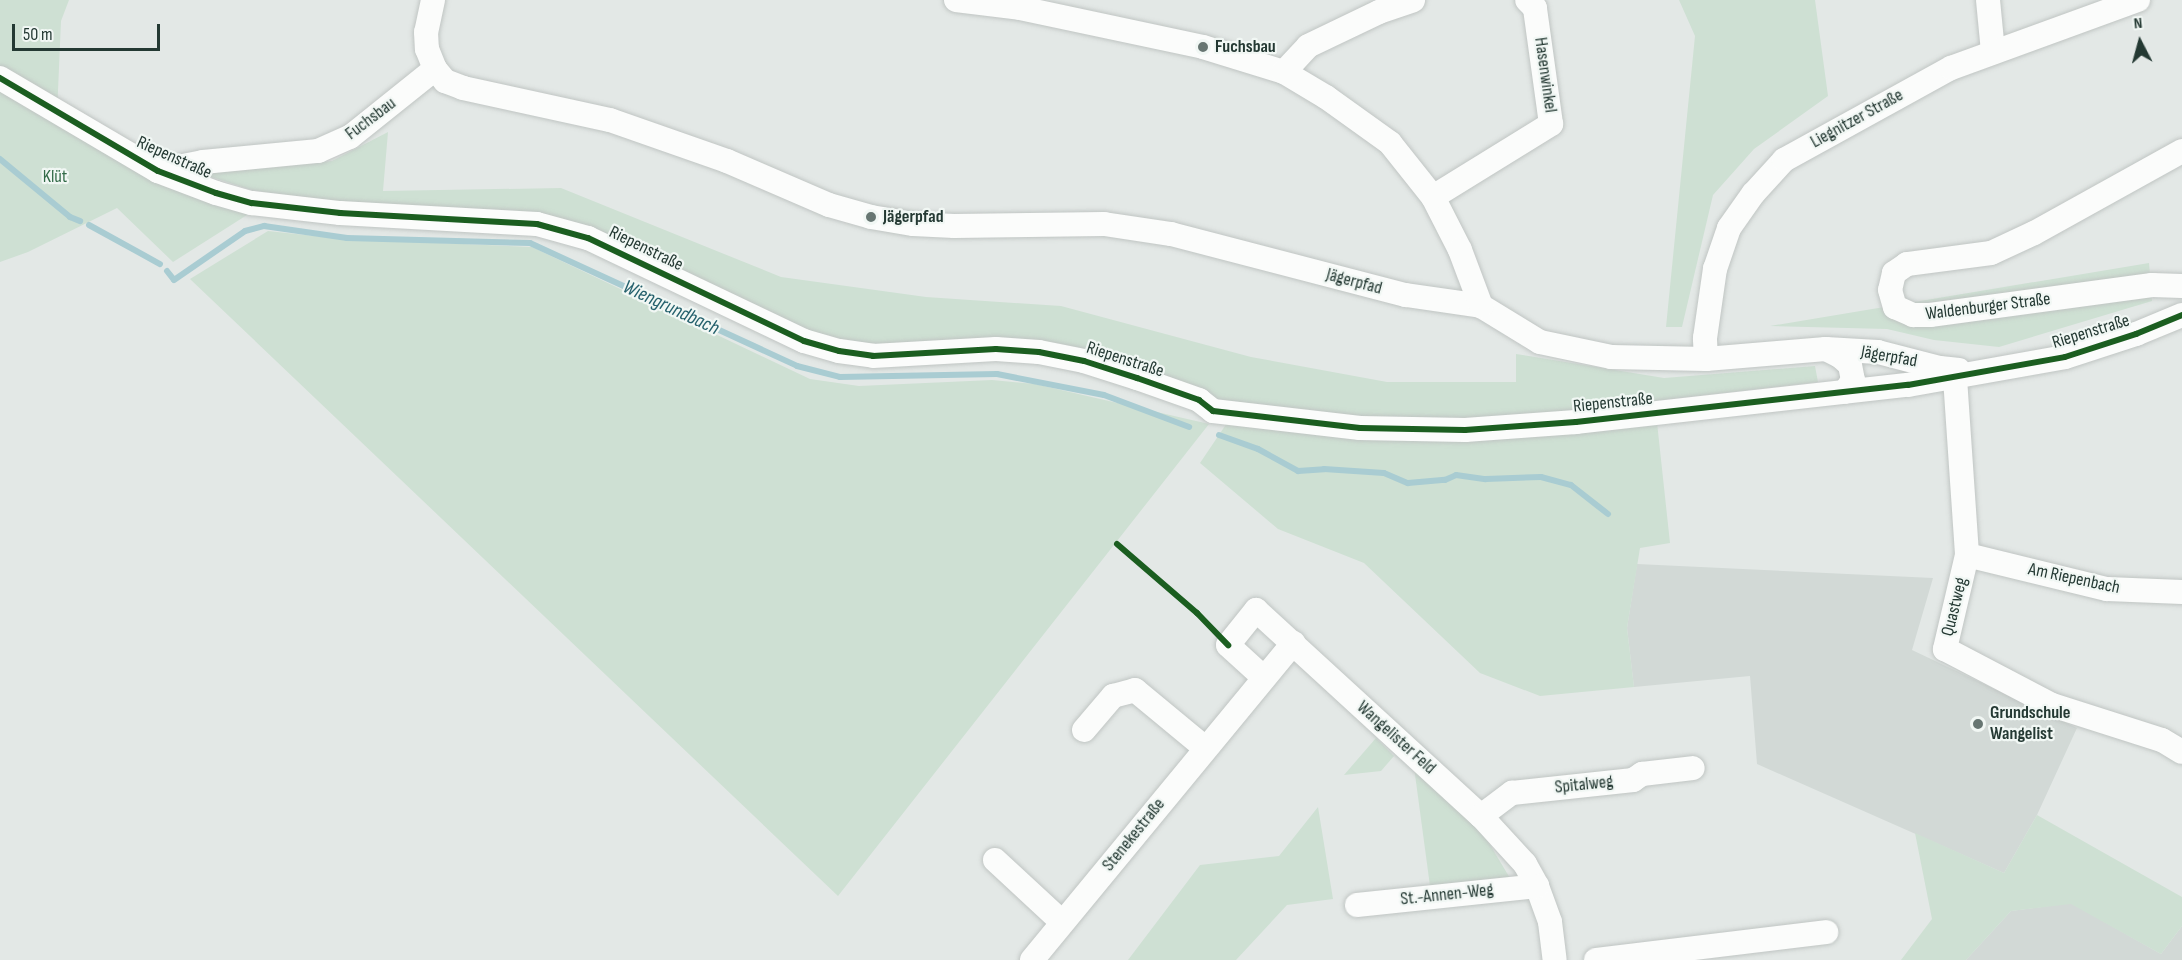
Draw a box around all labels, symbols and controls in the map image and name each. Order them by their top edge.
scale bar [15,12,164,50]
north arrow [2110,12,2170,72]
text: N [2133,14,2143,33]
text: 50 m [23,24,53,45]
place label: Fuchsbau [1215,36,1276,58]
street label: Hasenwinkel [1529,36,1561,114]
marker: Fuchsbau [1196,40,1210,54]
street label: Liegnitzer Straße [1807,85,1907,153]
street label: Fuchsbau [341,93,401,145]
street label: Riepenstraße [133,132,215,184]
park label: Klüt [43,166,67,188]
place label: Jägerpfad [883,206,944,228]
marker: Jägerpfad [864,210,878,224]
street label: Riepenstraße [605,222,687,276]
street label: Jägerpfad [1324,264,1384,300]
water label: Wiengrundbach [619,275,723,341]
street label: Waldenburger Straße [1924,289,2052,325]
street label: Riepenstraße [2050,310,2132,354]
street label: Riepenstraße [1084,337,1166,383]
street label: Jägerpfad [1859,341,1919,373]
street label: Riepenstraße [1572,388,1654,418]
street label: Am Riepenbach [2026,559,2122,599]
street label: Quastweg [1937,575,1973,639]
street label: Wangelister Feld [1352,697,1440,779]
place label: Grundschule Wangelist [1990,703,2070,746]
marker: Grundschule Wangelist [1971,717,1985,731]
street label: Spitalweg [1554,771,1614,799]
street label: Stenekestraße [1098,794,1170,876]
street label: St.-Annen-Weg [1399,879,1495,911]

